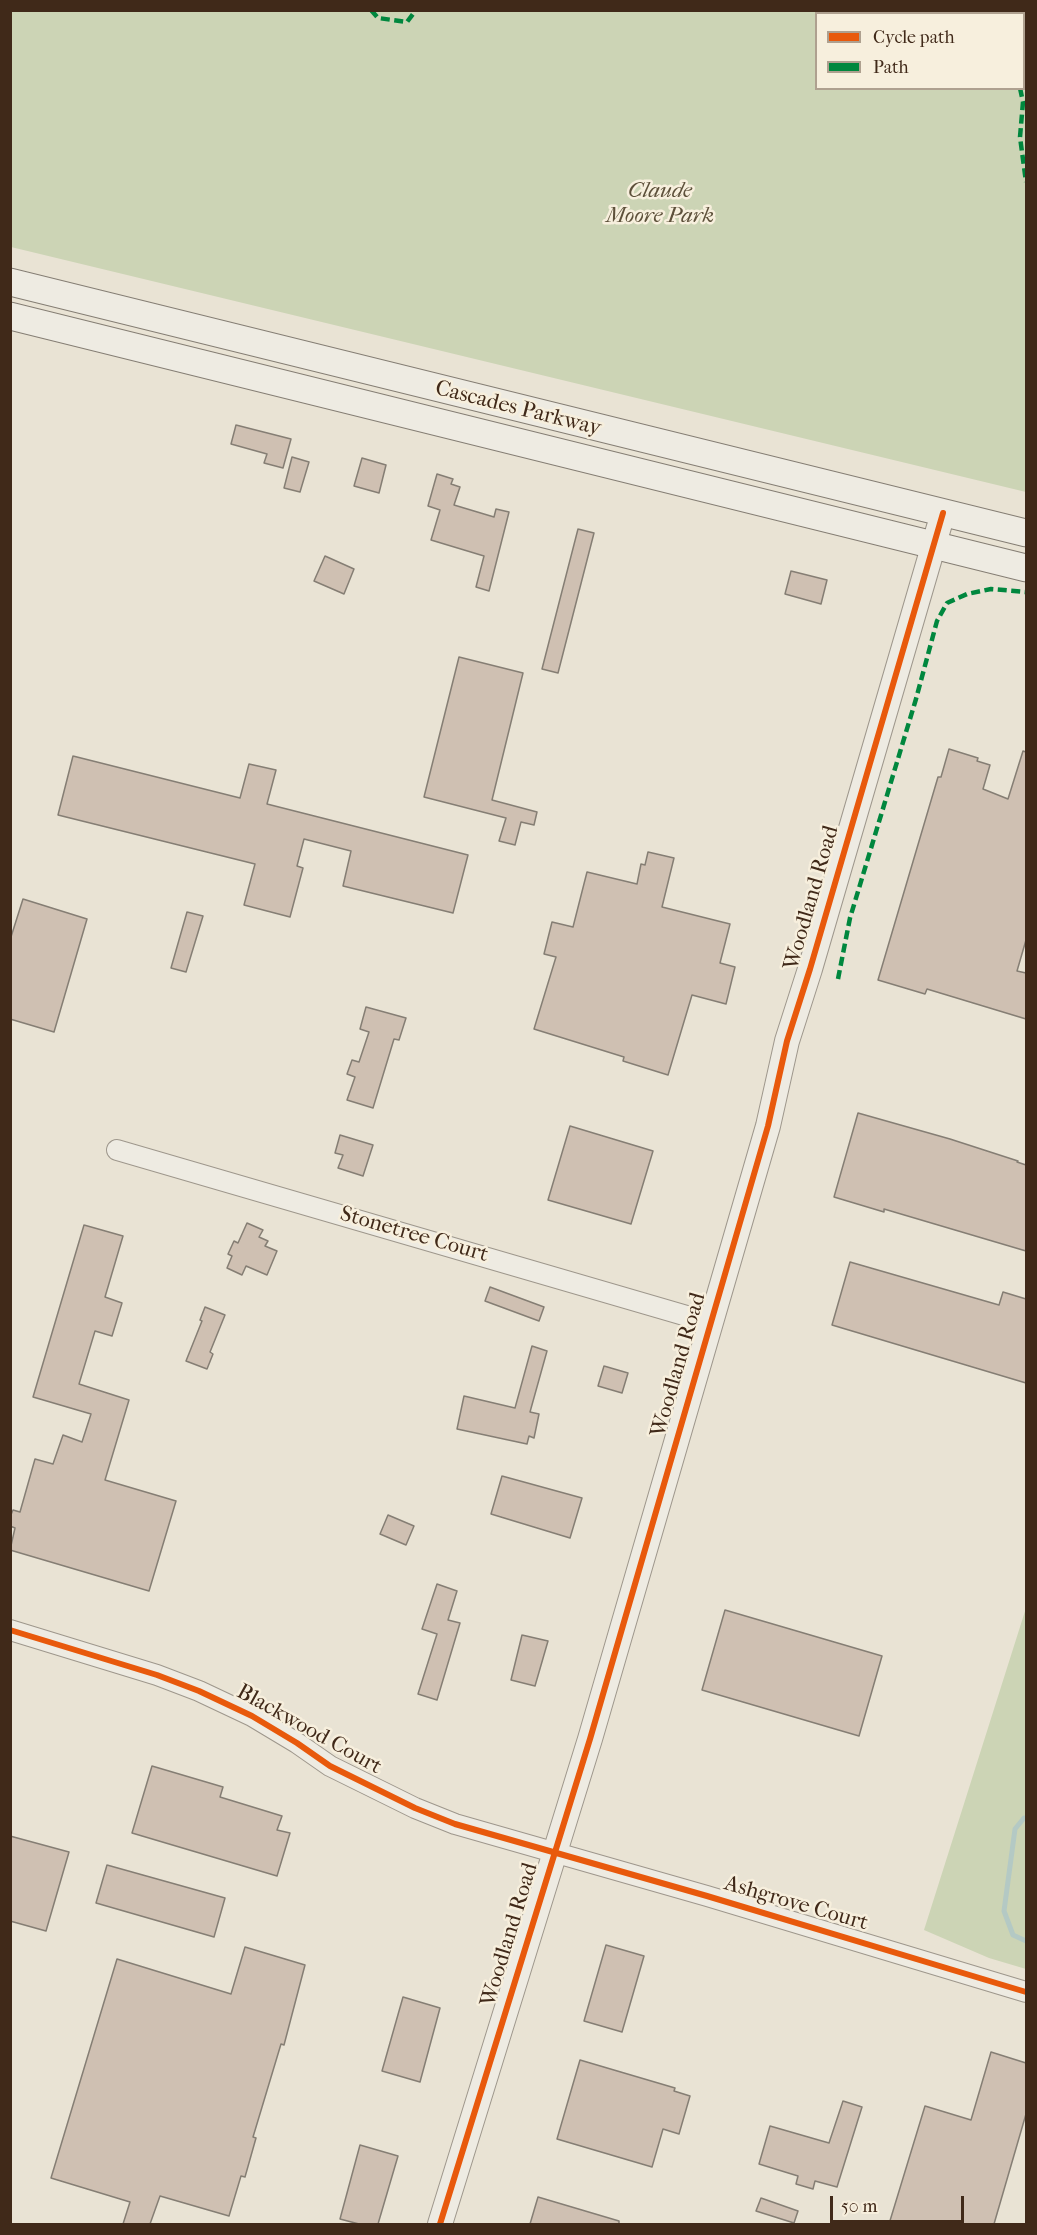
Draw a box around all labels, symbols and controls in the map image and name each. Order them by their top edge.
legend [815,12,1025,90]
text: Cycle path [873,27,954,48]
text: Path [873,57,909,78]
park label: Claude Moore Park [606,179,714,230]
street label: Cascades Parkway [432,376,604,442]
street label: Woodland Road [779,823,845,973]
street label: Stonetree Court [337,1201,491,1269]
street label: Woodland Road [646,1290,712,1440]
street label: Blackwood Court [232,1679,386,1781]
street label: Woodland Road [476,1860,544,2010]
street label: Ashgrove Court [721,1871,871,1937]
scale bar [833,2184,966,2222]
text: 50 m [841,2196,877,2217]

